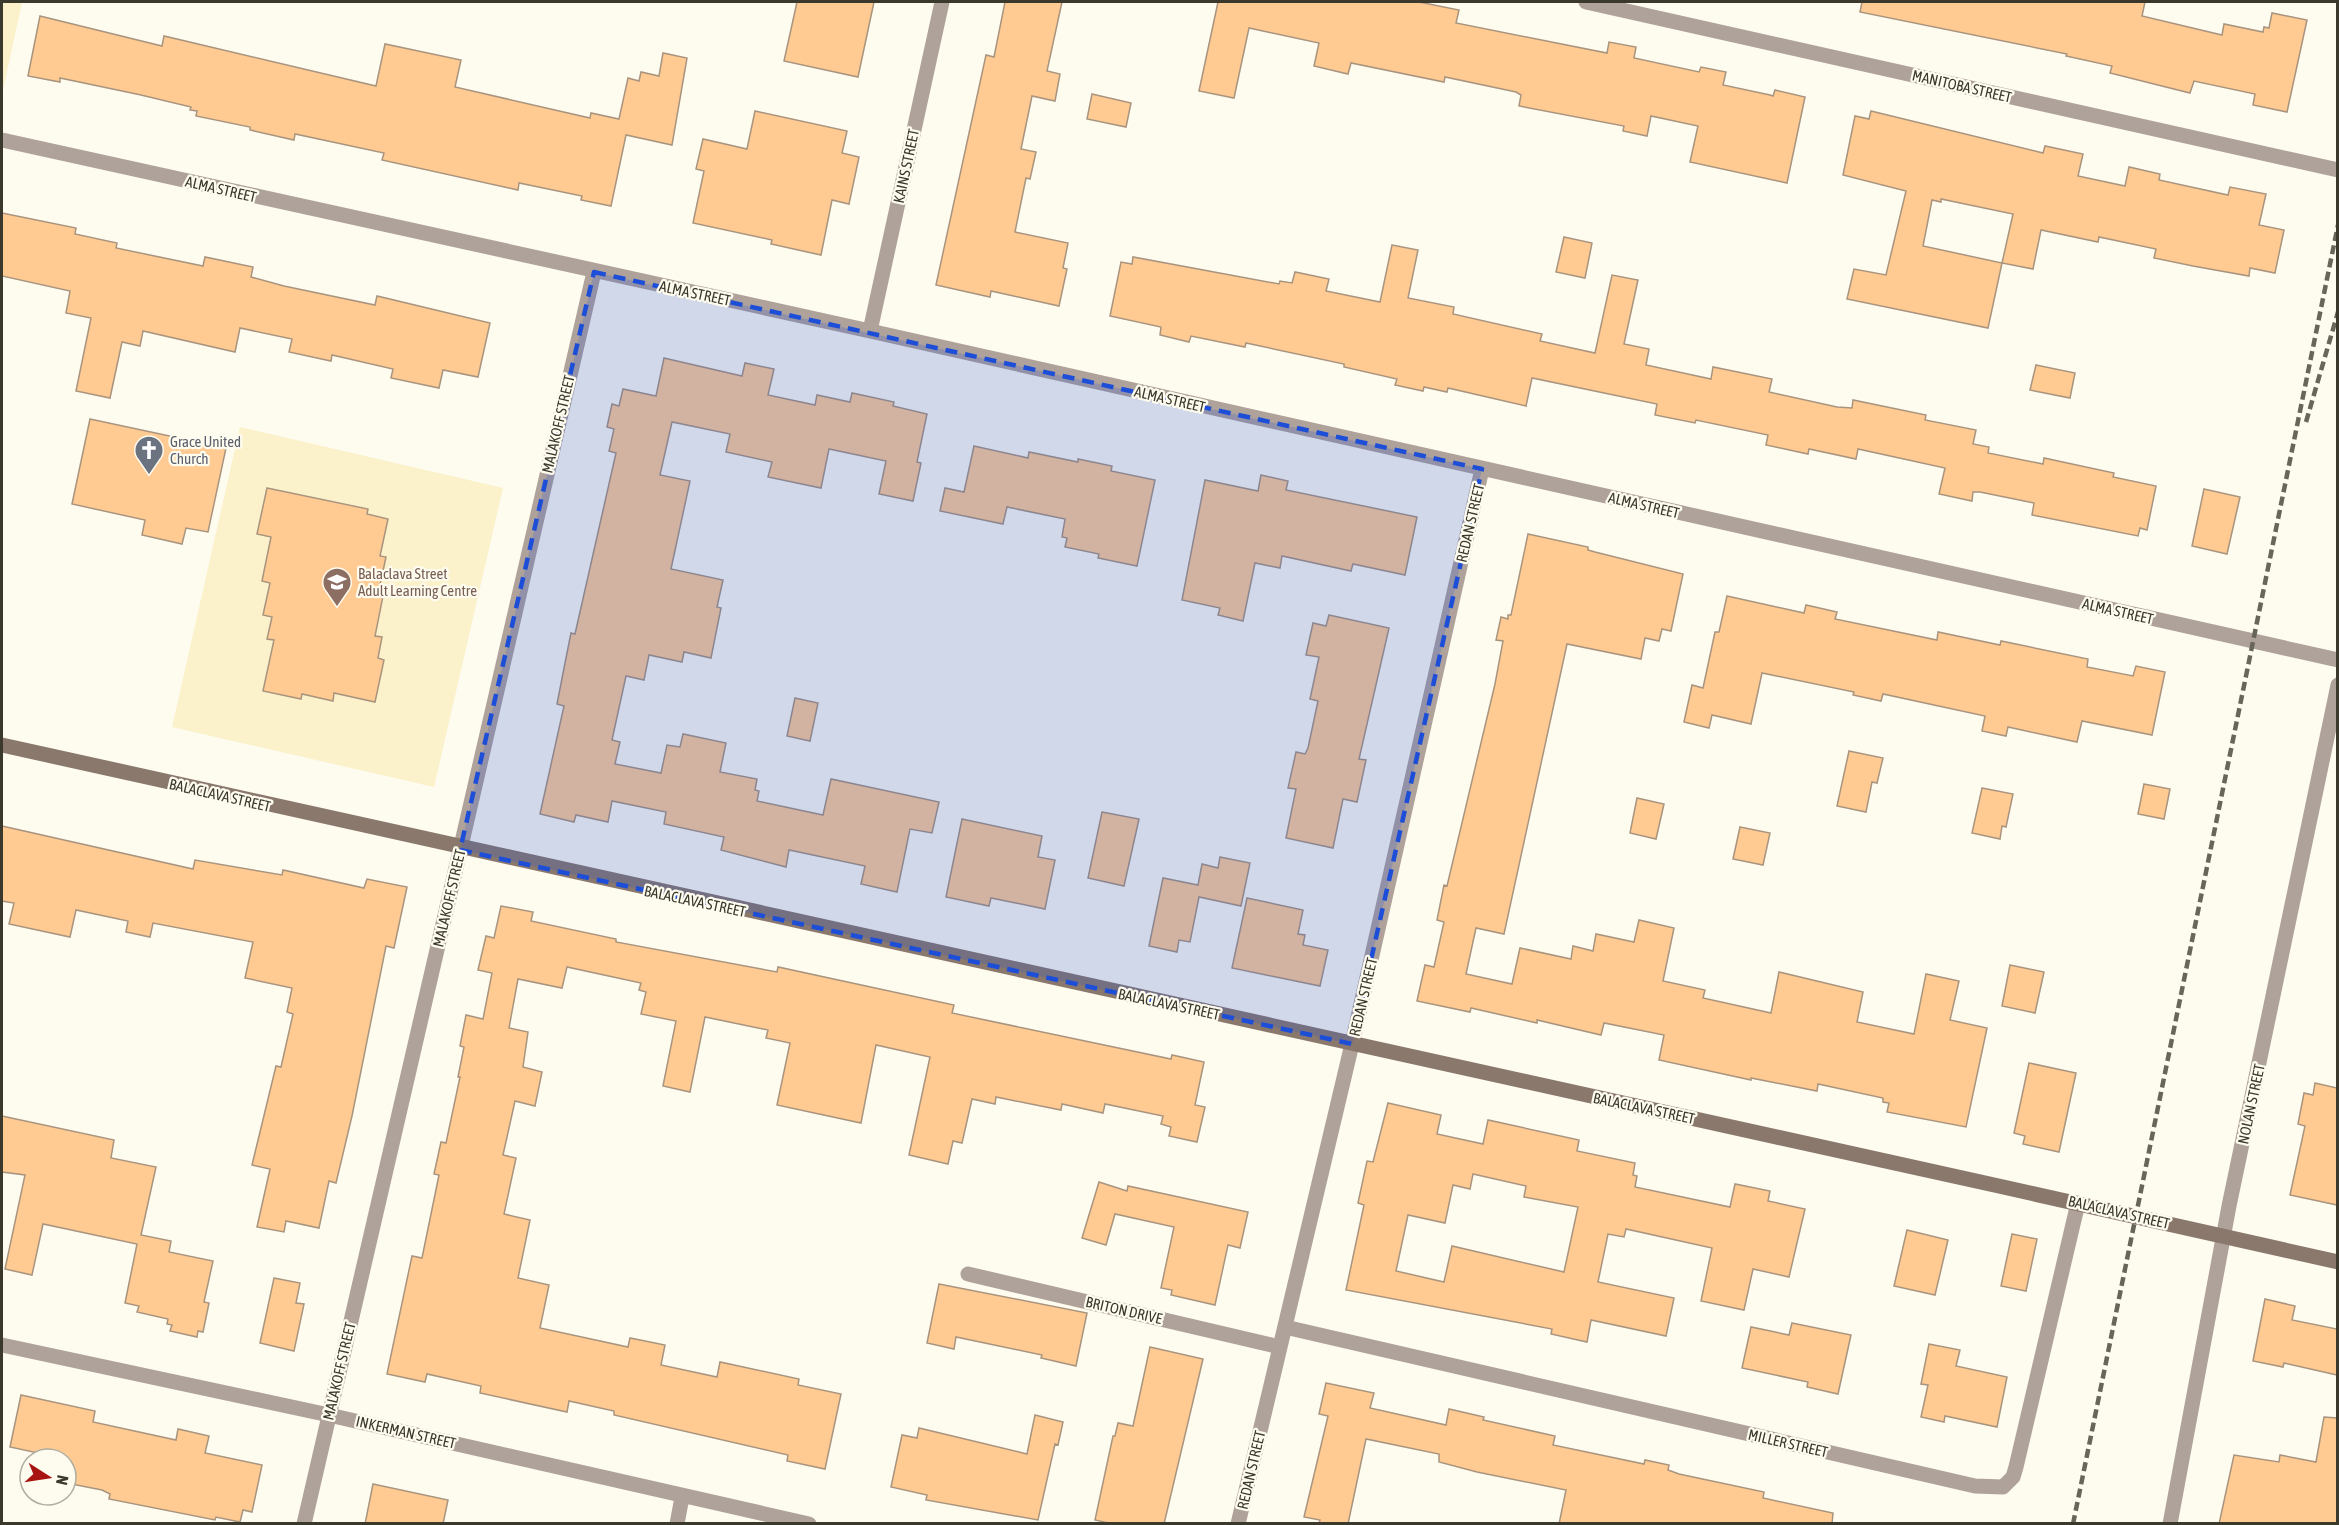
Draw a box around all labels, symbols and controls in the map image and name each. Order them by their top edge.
street label: MANITOBA STREET [1911,66,2014,106]
street label: KAINS STREET [890,127,922,205]
street label: ALMA STREET [184,173,259,206]
street label: ALMA STREET [658,277,733,309]
street label: MALAKOFF STREET [538,373,578,475]
street label: ALMA STREET [1133,383,1208,416]
place label: Grace United Church [170,433,241,467]
church icon: Grace United Church [133,434,165,476]
street label: REDAN STREET [1453,482,1487,564]
street label: ALMA STREET [1607,489,1682,522]
place label: Balaclava Street Adult Learning Centre [358,565,477,599]
school or university icon: Balaclava Street Adult Learning Centre [321,566,353,608]
street label: ALMA STREET [2081,595,2156,628]
street label: BALACLAVA STREET [168,775,273,815]
street label: MALAKOFF STREET [429,847,469,949]
street label: BALACLAVA STREET [643,882,748,920]
street label: REDAN STREET [1346,956,1380,1038]
street label: BALACLAVA STREET [1117,985,1222,1023]
street label: NOLAN STREET [2234,1062,2268,1146]
street label: BALACLAVA STREET [1592,1089,1697,1127]
street label: BALACLAVA STREET [2067,1192,2172,1232]
street label: BRITON DRIVE [1084,1293,1164,1327]
street label: MALAKOFF STREET [319,1320,359,1422]
street label: INKERMAN STREET [354,1412,458,1452]
street label: MILLER STREET [1747,1426,1830,1461]
street label: REDAN STREET [1234,1429,1268,1511]
north arrow [18,1447,78,1507]
text: N [53,1474,72,1487]

